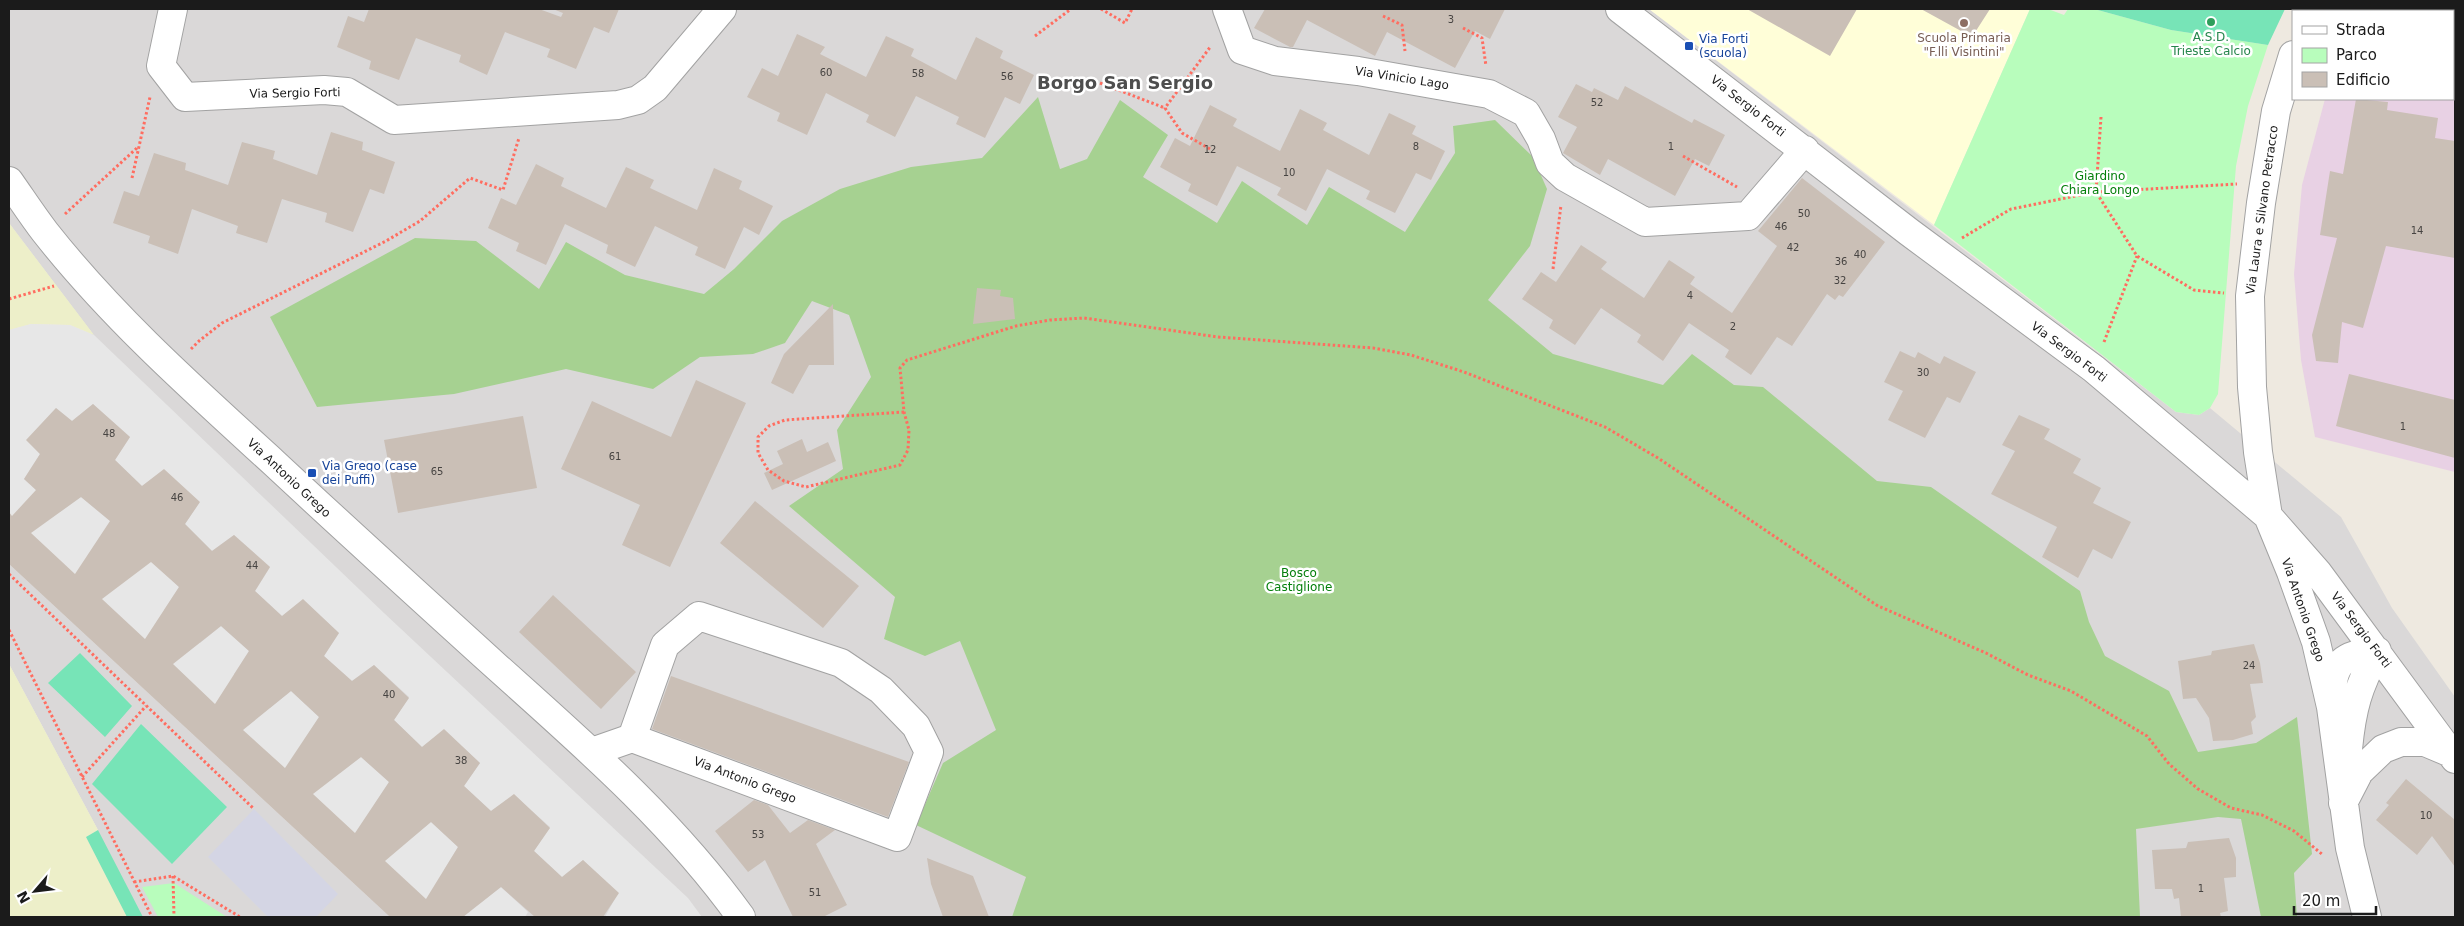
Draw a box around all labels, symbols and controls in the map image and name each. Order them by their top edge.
legend [2292,10,2454,100]
house number: 3 [1448,14,1454,25]
marker: A.S.D. Trieste Calcio [2205,16,2217,28]
marker: Scuola Primaria "F.lli Visintini" [1958,17,1970,29]
text: Strada [2336,21,2385,39]
place label: A.S.D. Trieste Calcio [2170,30,2251,58]
place label: Scuola Primaria "F.lli Visintini" [1917,31,2011,59]
place label: Via Forti (scuola) [1699,32,1748,60]
marker: Via Forti (scuola) [1683,40,1695,52]
text: Parco [2336,46,2377,64]
street label: Via Vinicio Lago [1354,64,1450,92]
house number: 60 [820,67,832,78]
house number: 58 [912,68,924,79]
house number: 56 [1001,71,1013,82]
text: Edificio [2336,71,2390,89]
district label: Borgo San Sergio [1037,72,1213,93]
street label: Via Sergio Forti [1708,72,1788,140]
street label: Via Sergio Forti [249,85,341,101]
house number: 52 [1591,97,1603,108]
street label: Via Laura e Silvano Petracco [2243,125,2281,295]
house number: 8 [1413,141,1419,152]
house number: 1 [1668,141,1674,152]
house number: 12 [1204,144,1216,155]
house number: 10 [1283,167,1295,178]
park label: Giardino Chiara Longo [2060,169,2140,197]
house number: 50 [1798,208,1810,219]
house number: 46 [1775,221,1787,232]
house number: 14 [2411,225,2423,236]
house number: 42 [1787,242,1799,253]
house number: 40 [1854,249,1866,260]
house number: 36 [1835,256,1847,267]
house number: 32 [1834,275,1846,286]
house number: 4 [1687,290,1693,301]
street label: Via Sergio Forti [2028,319,2110,385]
house number: 2 [1730,321,1736,332]
house number: 30 [1917,367,1929,378]
house number: 1 [2400,421,2406,432]
house number: 48 [103,428,115,439]
street label: Via Antonio Grego [244,436,334,520]
house number: 61 [609,451,621,462]
place label: Via Grego (case dei Puffi) [322,459,417,487]
house number: 65 [431,466,443,477]
marker: Via Grego (case dei Puffi) [306,467,318,479]
house number: 46 [171,492,183,503]
street label: Via Antonio Grego [2279,556,2327,664]
house number: 44 [246,560,258,571]
park label: Bosco Castiglione [1266,566,1332,594]
street label: Via Sergio Forti [2328,589,2394,671]
house number: 24 [2243,660,2255,671]
house number: 40 [383,689,395,700]
street label: Via Antonio Grego [692,754,798,806]
house number: 38 [455,755,467,766]
house number: 10 [2420,810,2432,821]
house number: 53 [752,829,764,840]
north arrow [10,866,60,916]
house number: 1 [2198,883,2204,894]
scale bar [2294,884,2376,916]
house number: 51 [809,887,821,898]
text: N [14,888,33,906]
text: 20 m [2302,892,2340,910]

